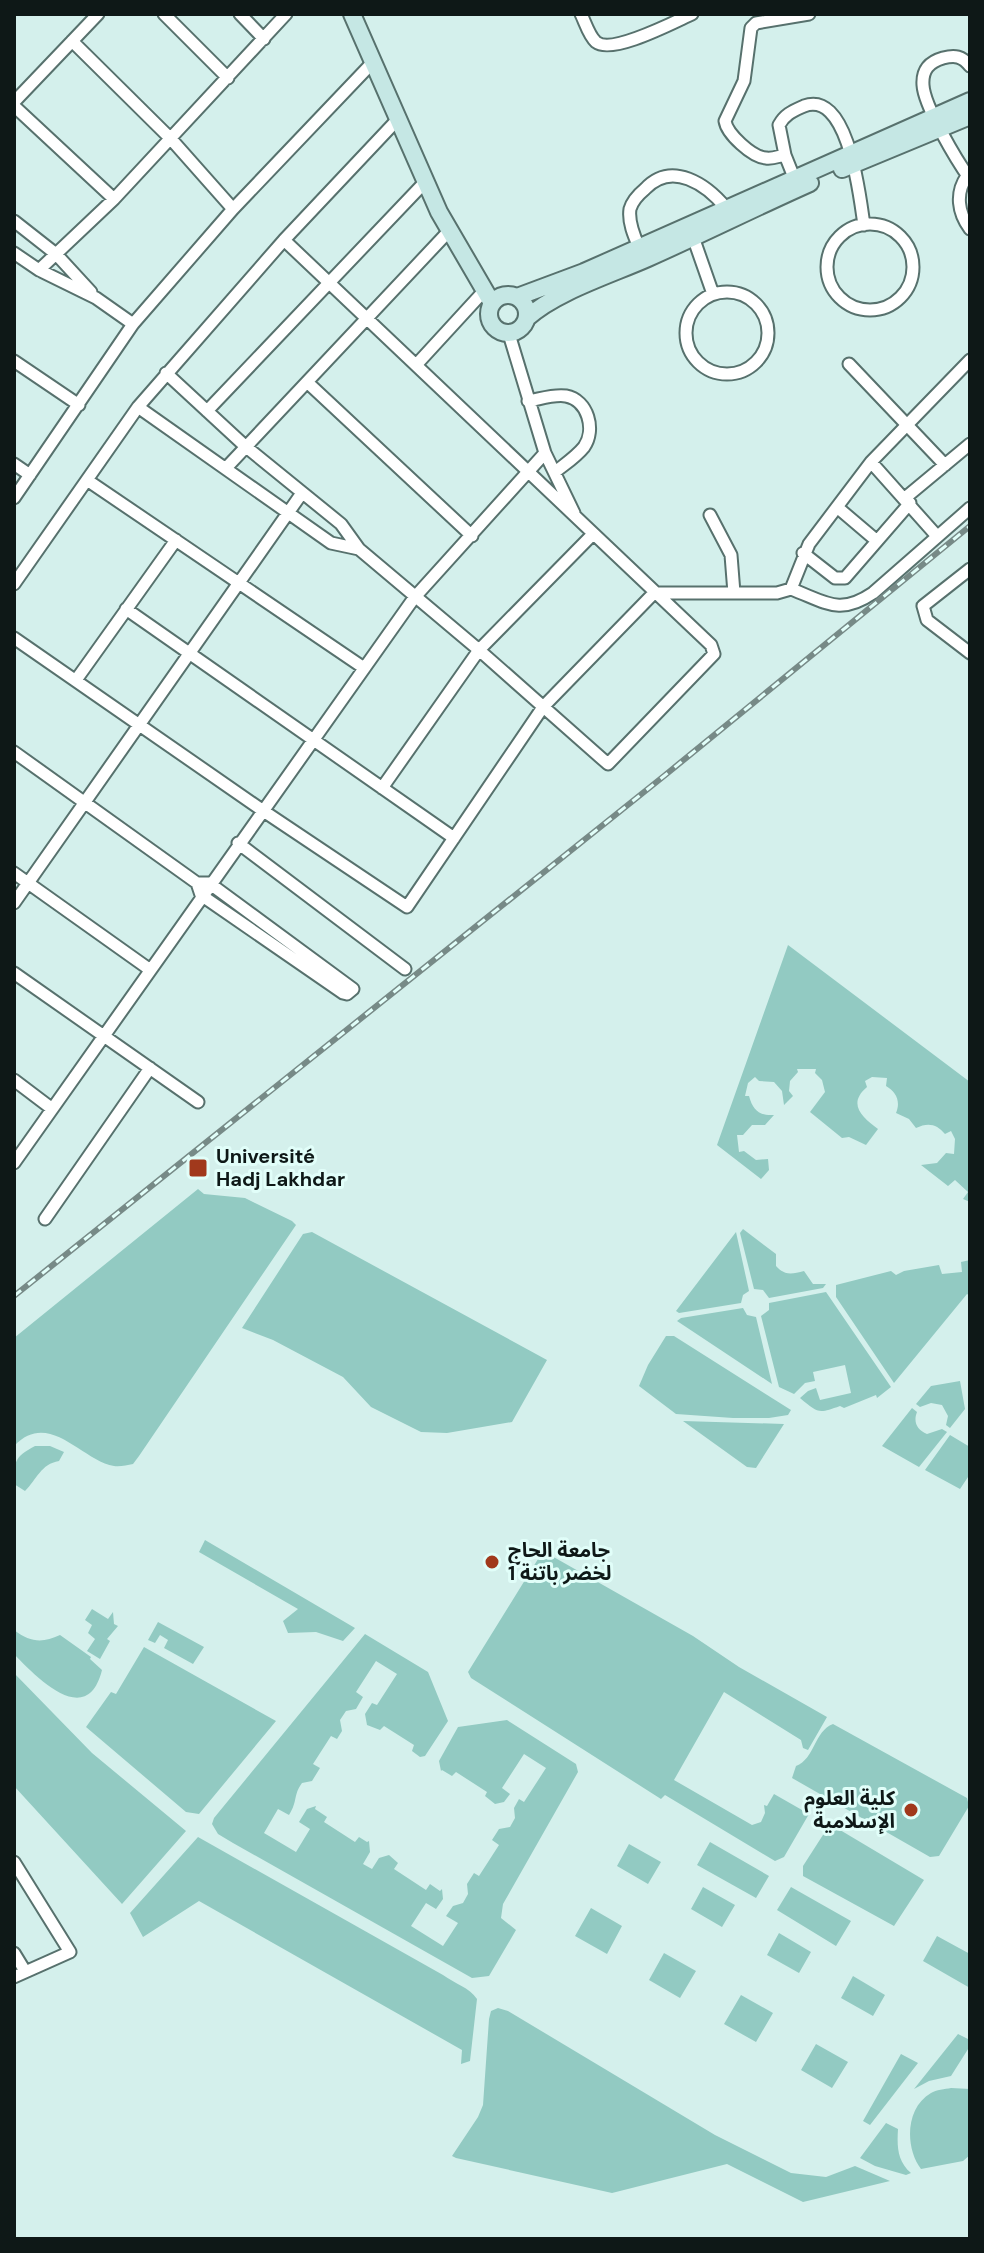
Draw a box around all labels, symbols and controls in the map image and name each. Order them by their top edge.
place label: Université Hadj Lakhdar [216,1143,345,1192]
marker: Université Hadj Lakhdar [187,1157,209,1179]
place label: جامعة الحاج لخضر باتنة 1 [508,1537,611,1586]
marker: جامعة الحاج لخضر باتنة 1 [483,1553,501,1571]
place label: كلية العلوم الإسلامية [804,1785,896,1835]
marker: كلية العلوم الإسلامية [902,1801,920,1819]

